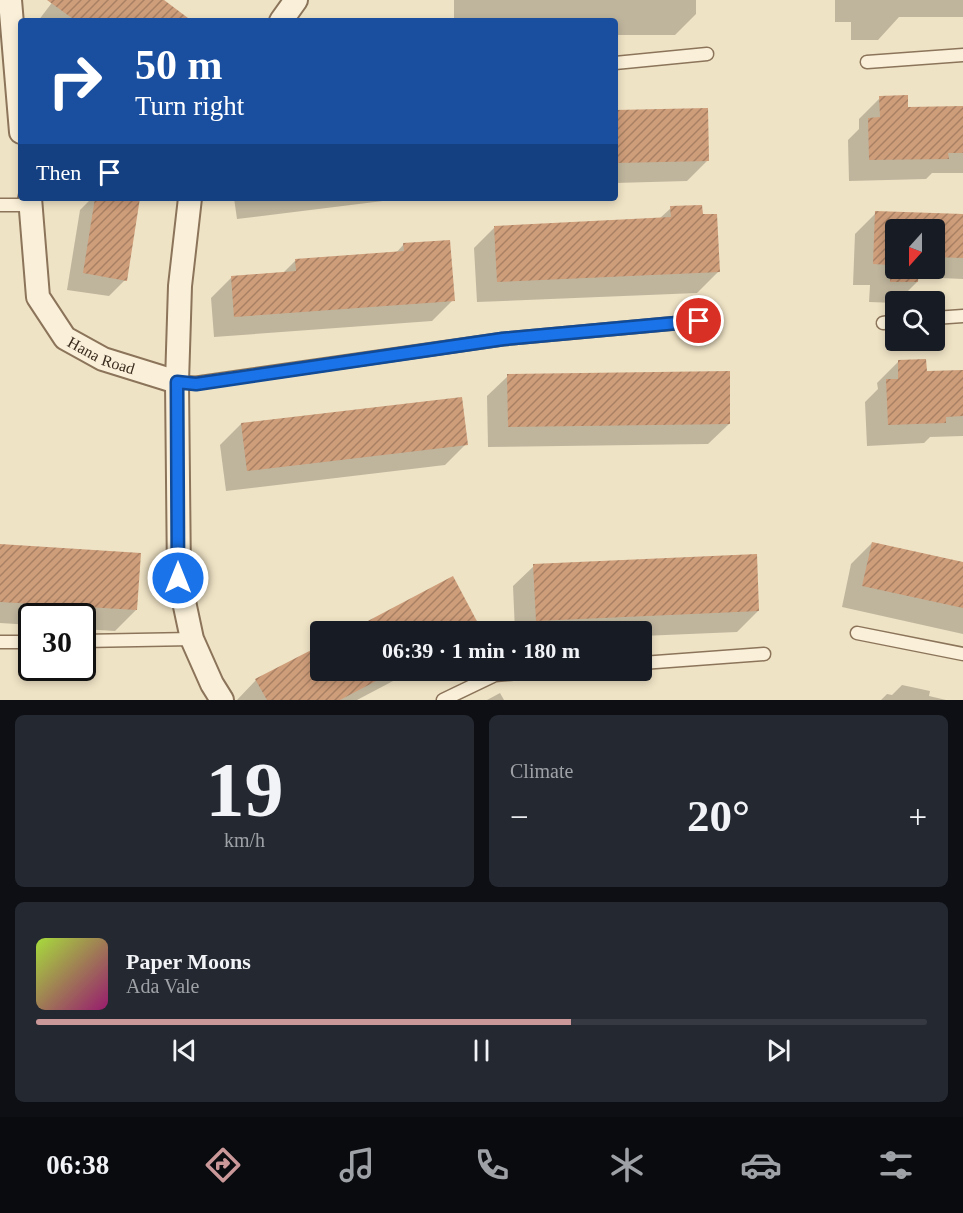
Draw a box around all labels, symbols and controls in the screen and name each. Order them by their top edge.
icon: right [36,42,114,120]
text: 50 m [135,42,223,88]
text: Turn right [135,91,244,121]
icon: arrive [93,156,126,189]
text: Then [36,160,81,185]
north arrow [885,219,945,279]
map controls [885,219,945,351]
button: search [885,291,945,351]
pin [673,295,724,346]
icon: arrive [682,304,715,337]
street label: Hana Road [65,333,137,377]
position arrow [146,546,210,610]
speed limit sign: 30 [18,603,96,681]
text: 06:39 · 1 min · 180 m [382,638,580,663]
text: 19 [206,746,284,833]
text: Climate [510,760,573,782]
text: 20° [687,791,750,841]
text: − [510,799,529,835]
text: + [908,799,927,835]
text: km/h [224,829,265,851]
text: Paper Moons [126,949,251,974]
text: Ada Vale [126,975,200,997]
icon: previous [168,1034,201,1067]
icon: pause [465,1034,498,1067]
icon: next [762,1034,795,1067]
icon: directions [202,1144,244,1186]
icon: music [336,1144,378,1186]
icon: phone [471,1144,513,1186]
icon: climate [606,1144,648,1186]
icon: car [740,1144,782,1186]
icon: filters [875,1144,917,1186]
text: 06:38 [46,1150,109,1180]

